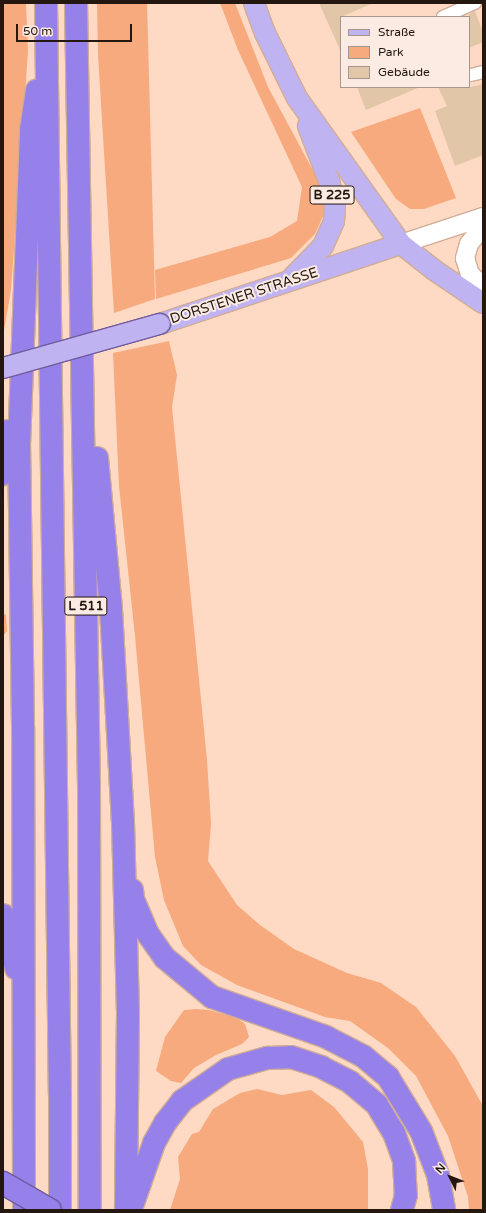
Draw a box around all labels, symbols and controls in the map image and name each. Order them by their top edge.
scale bar [18,16,134,42]
legend [340,16,470,88]
text: 50 m [23,24,52,38]
text: Straße [378,25,415,39]
text: Park [378,45,404,59]
text: Gebäude [378,65,430,79]
road number: B 225 [309,184,355,206]
street label: DORSTENER STRASSE [168,264,320,328]
road number: L 511 [64,595,108,617]
north arrow [430,1157,470,1197]
text: N [433,1161,448,1176]

